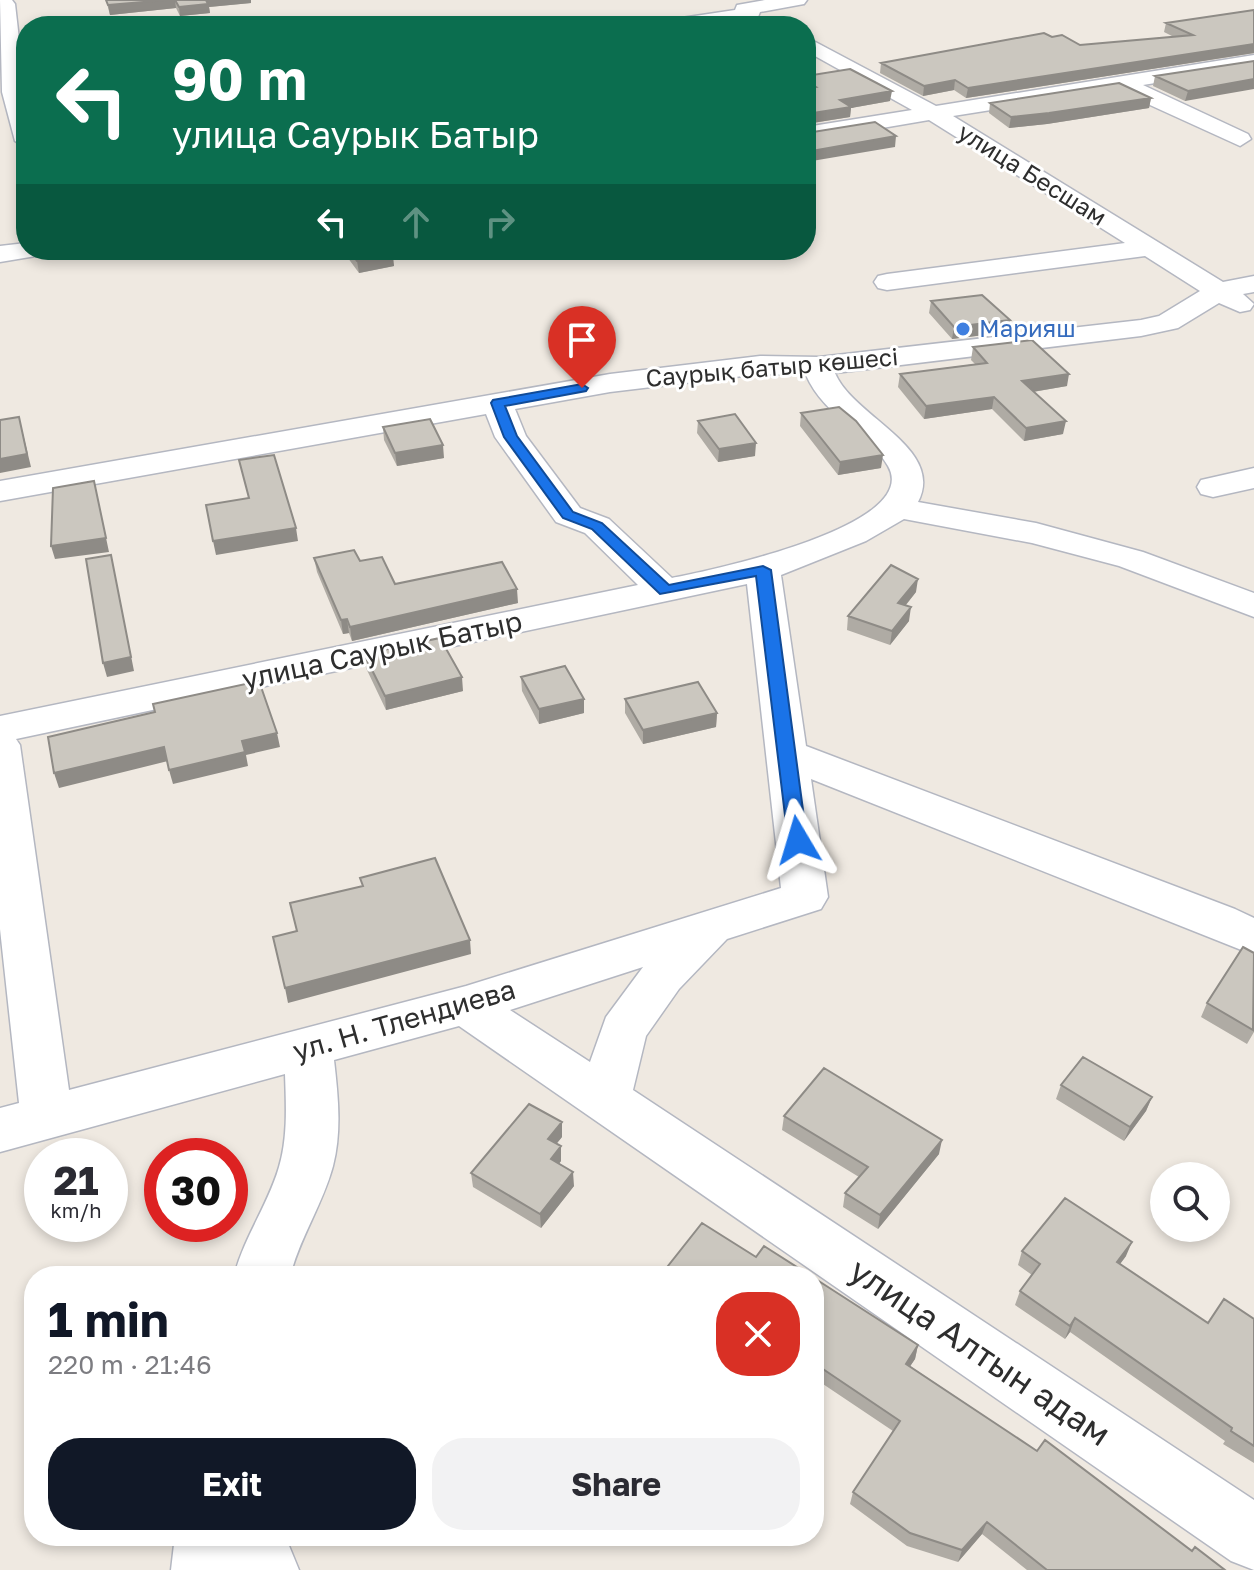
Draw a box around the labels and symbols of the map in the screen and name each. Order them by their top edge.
street label: улица Бесшам [953,117,1112,231]
pin [548,306,616,388]
place label: Марияш [979,313,1076,342]
marker: Марияш [954,320,972,338]
street label: Саурық батыр көшесі [644,341,899,392]
street label: улица Саурык Батыр [239,604,525,695]
position arrow [756,798,840,882]
street label: ул. Н. Тлендиева [289,972,519,1067]
speed limit sign: 30 [144,1138,248,1242]
street label: улица Алтын адам [843,1249,1119,1453]

